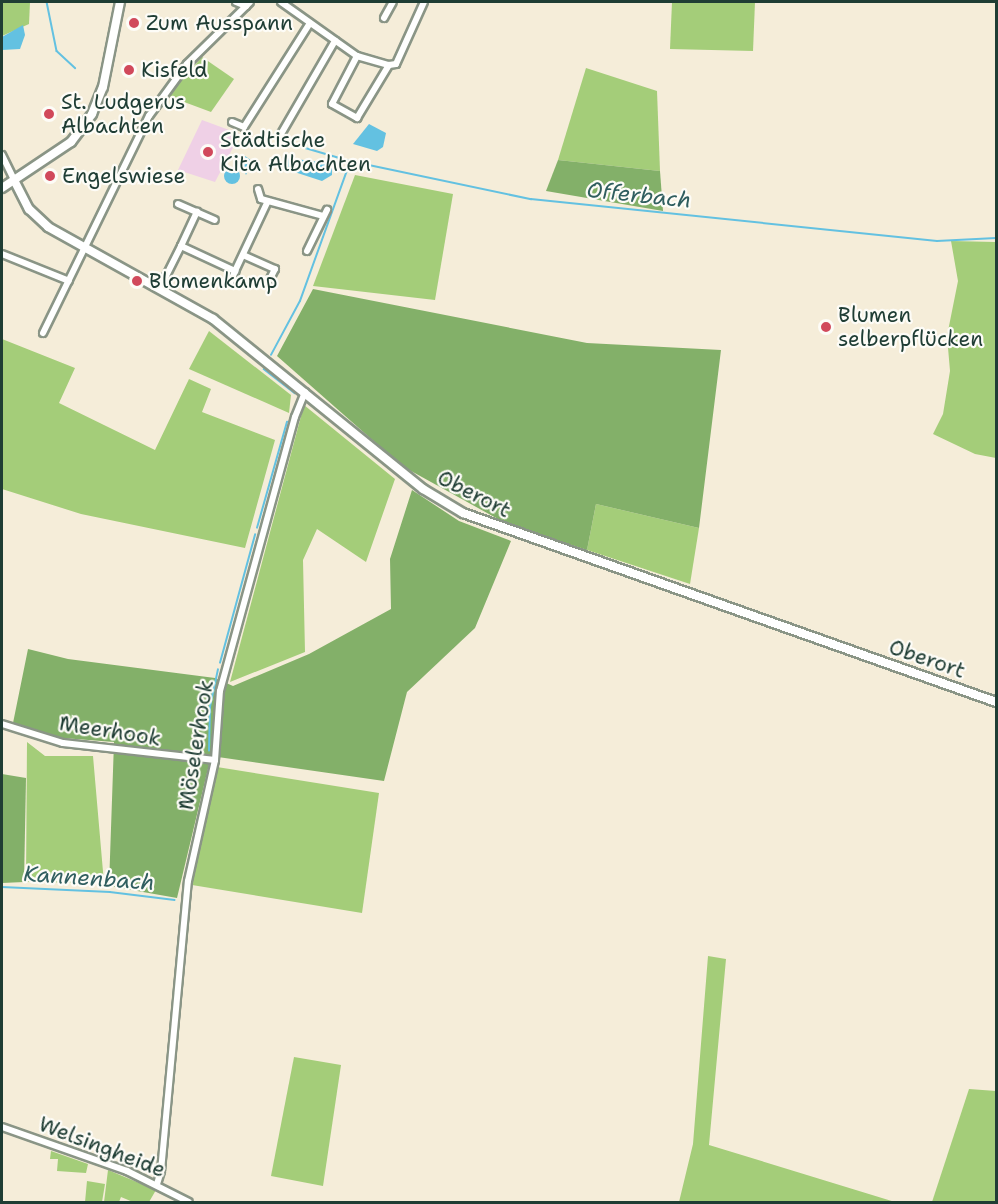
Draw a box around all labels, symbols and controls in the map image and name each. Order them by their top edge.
place label: Zum Ausspann [146,10,293,36]
marker: Zum Ausspann [127,16,141,30]
place label: Kisfeld [141,57,208,83]
marker: Kisfeld [122,63,136,77]
place label: St. Ludgerus Albachten [61,89,185,139]
marker: St. Ludgerus Albachten [42,107,56,121]
place label: Städtische Kita Albachten [220,127,371,177]
marker: Städtische Kita Albachten [201,145,215,159]
place label: Engelswiese [62,163,185,189]
marker: Engelswiese [43,169,57,183]
water label: Offerbach [585,176,693,214]
place label: Blomenkamp [149,268,278,294]
marker: Blomenkamp [130,274,144,288]
place label: Blumen selberpflücken [838,302,983,352]
marker: Blumen selberpflücken [819,320,833,334]
street label: Oberort [433,465,515,523]
street label: Oberort [886,634,968,684]
street label: Möselerhook [173,678,219,812]
street label: Meerhook [57,711,163,751]
water label: Kannenbach [22,860,156,896]
street label: Welsingheide [35,1111,169,1183]

